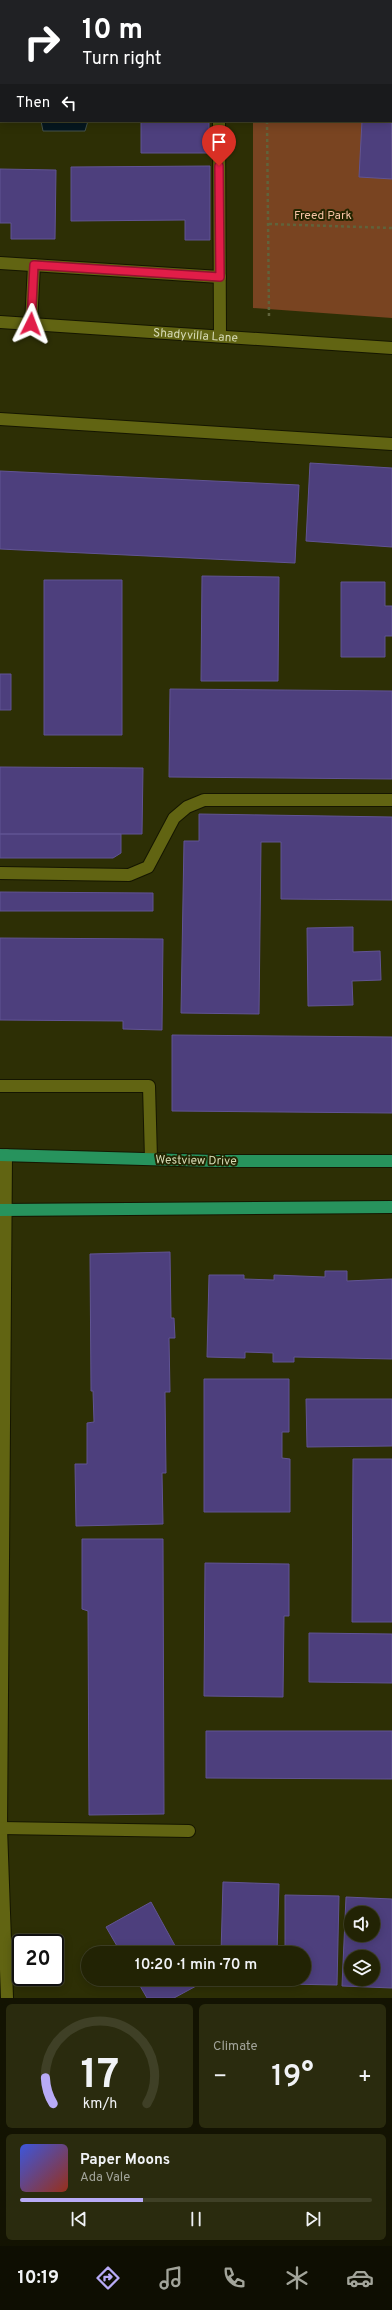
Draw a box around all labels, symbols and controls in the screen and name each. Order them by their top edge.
text: 10 m [82,13,143,49]
icon: right [16,16,68,68]
text: Turn right [82,48,162,71]
icon: left [58,92,80,114]
text: Then [16,94,50,113]
pin [202,125,236,166]
icon: arrive [208,131,230,153]
park label: Freed Park [294,208,352,224]
position arrow [10,303,52,345]
street label: Shadyvilla Lane [152,325,239,347]
street label: Westview Drive [155,1152,237,1170]
map controls [344,1906,380,1986]
button: sound [344,1906,380,1942]
speed limit sign: 20 [12,1934,64,1986]
button: layers [344,1950,380,1986]
text: 10:20 · 1 min · 70 m [135,1956,257,1975]
text: Climate [213,2039,258,2055]
text: 17 [80,2050,119,2103]
text: 19° [271,2059,314,2096]
text: − [213,2064,227,2091]
text: + [358,2064,372,2091]
text: km/h [82,2095,117,2113]
text: Paper Moons [80,2151,170,2170]
text: Ada Vale [80,2170,130,2186]
icon: previous [68,2208,90,2230]
icon: pause [185,2208,207,2230]
icon: next [302,2208,324,2230]
icon: directions [94,2264,122,2292]
icon: music [157,2264,185,2292]
icon: phone [220,2264,248,2292]
icon: climate [283,2264,311,2292]
icon: car [346,2264,374,2292]
text: 10:19 [18,2267,59,2290]

